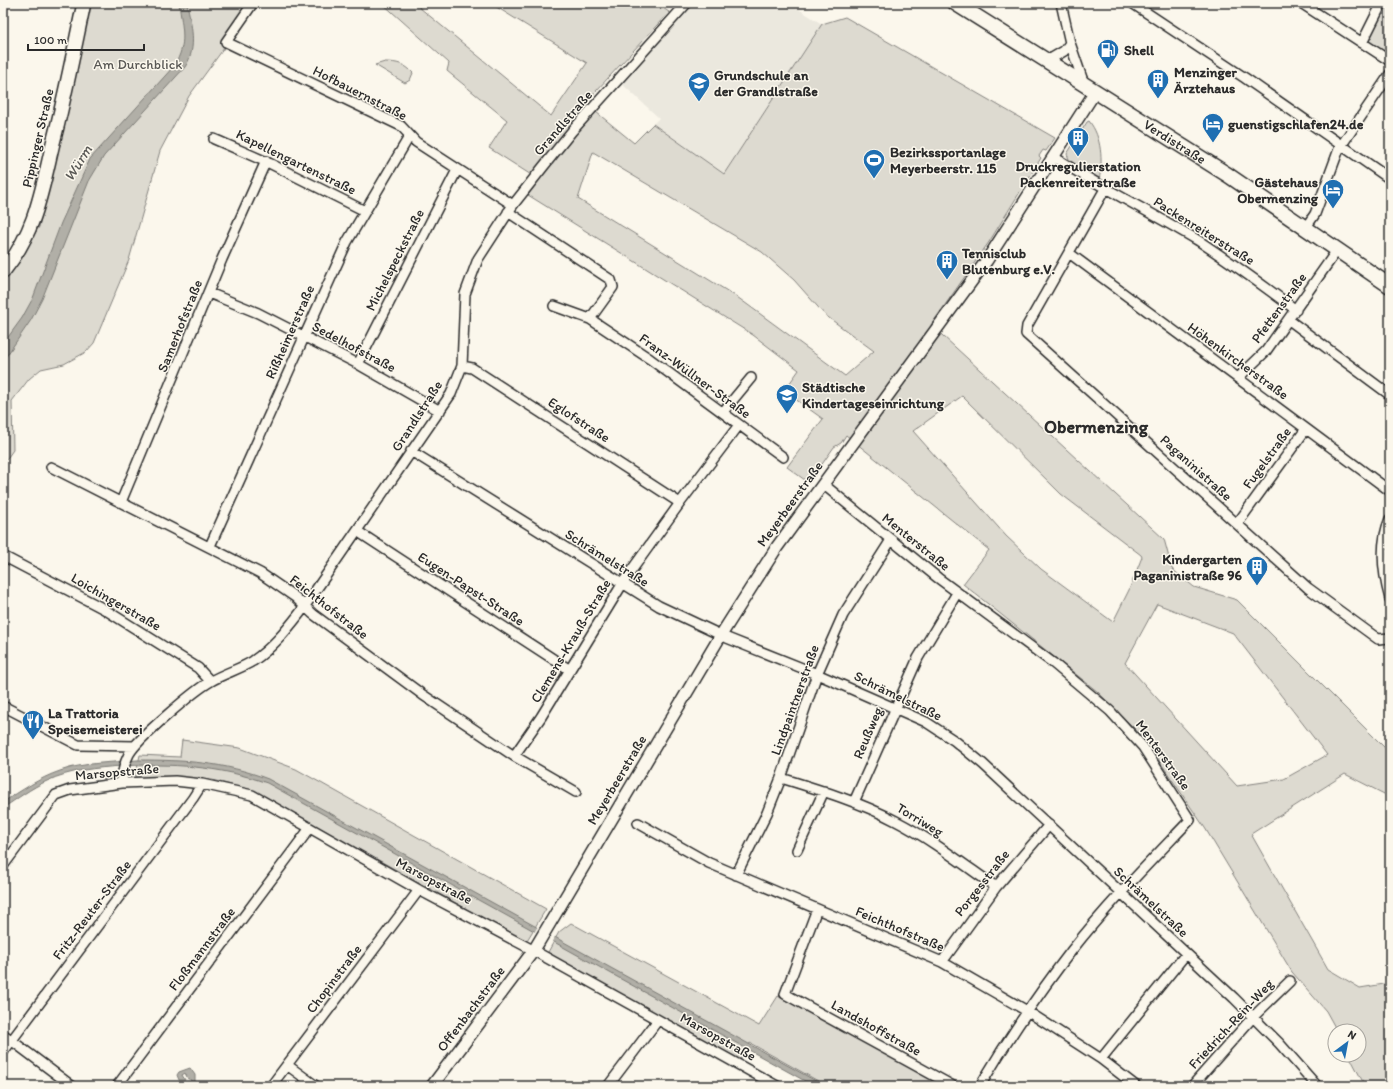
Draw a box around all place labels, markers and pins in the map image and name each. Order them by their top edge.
fuel station icon: Shell [1095,37,1121,70]
place label: Shell [1124,42,1155,59]
place label: Menzinger Ärztehaus [1173,64,1237,97]
place label: Grundschule an der Grandlstraße [714,67,818,100]
building icon: Menzinger Ärztehaus [1145,67,1171,100]
school or university icon: Grundschule an der Grandlstraße [686,70,712,103]
hotel icon: guenstigschlafen24.de [1200,111,1226,144]
place label: guenstigschlafen24.de [1228,116,1364,133]
building icon: Druckregulierstation Packenreiterstraße [1065,125,1091,158]
place label: Bezirkssportanlage Meyerbeerstr. 115 [890,144,1006,177]
sports icon: Bezirkssportanlage Meyerbeerstr. 115 [861,147,887,180]
place label: Druckregulierstation Packenreiterstraße [1015,158,1141,191]
place label: Gästehaus Obermenzing [1237,174,1319,207]
hotel icon: Gästehaus Obermenzing [1320,177,1346,210]
place label: Tennisclub Blutenburg e.V. [961,245,1055,278]
building icon: Tennisclub Blutenburg e.V. [934,248,960,281]
place label: Städtische Kindertageseinrichtung [802,379,945,412]
school or university icon: Städtische Kindertageseinrichtung [774,382,800,415]
place label: Kindergarten Paganinistraße 96 [1133,551,1243,584]
building icon: Kindergarten Paganinistraße 96 [1244,554,1270,587]
place label: La Trattoria Speisemeisterei [48,705,143,738]
restaurant icon: La Trattoria Speisemeisterei [20,708,46,741]

